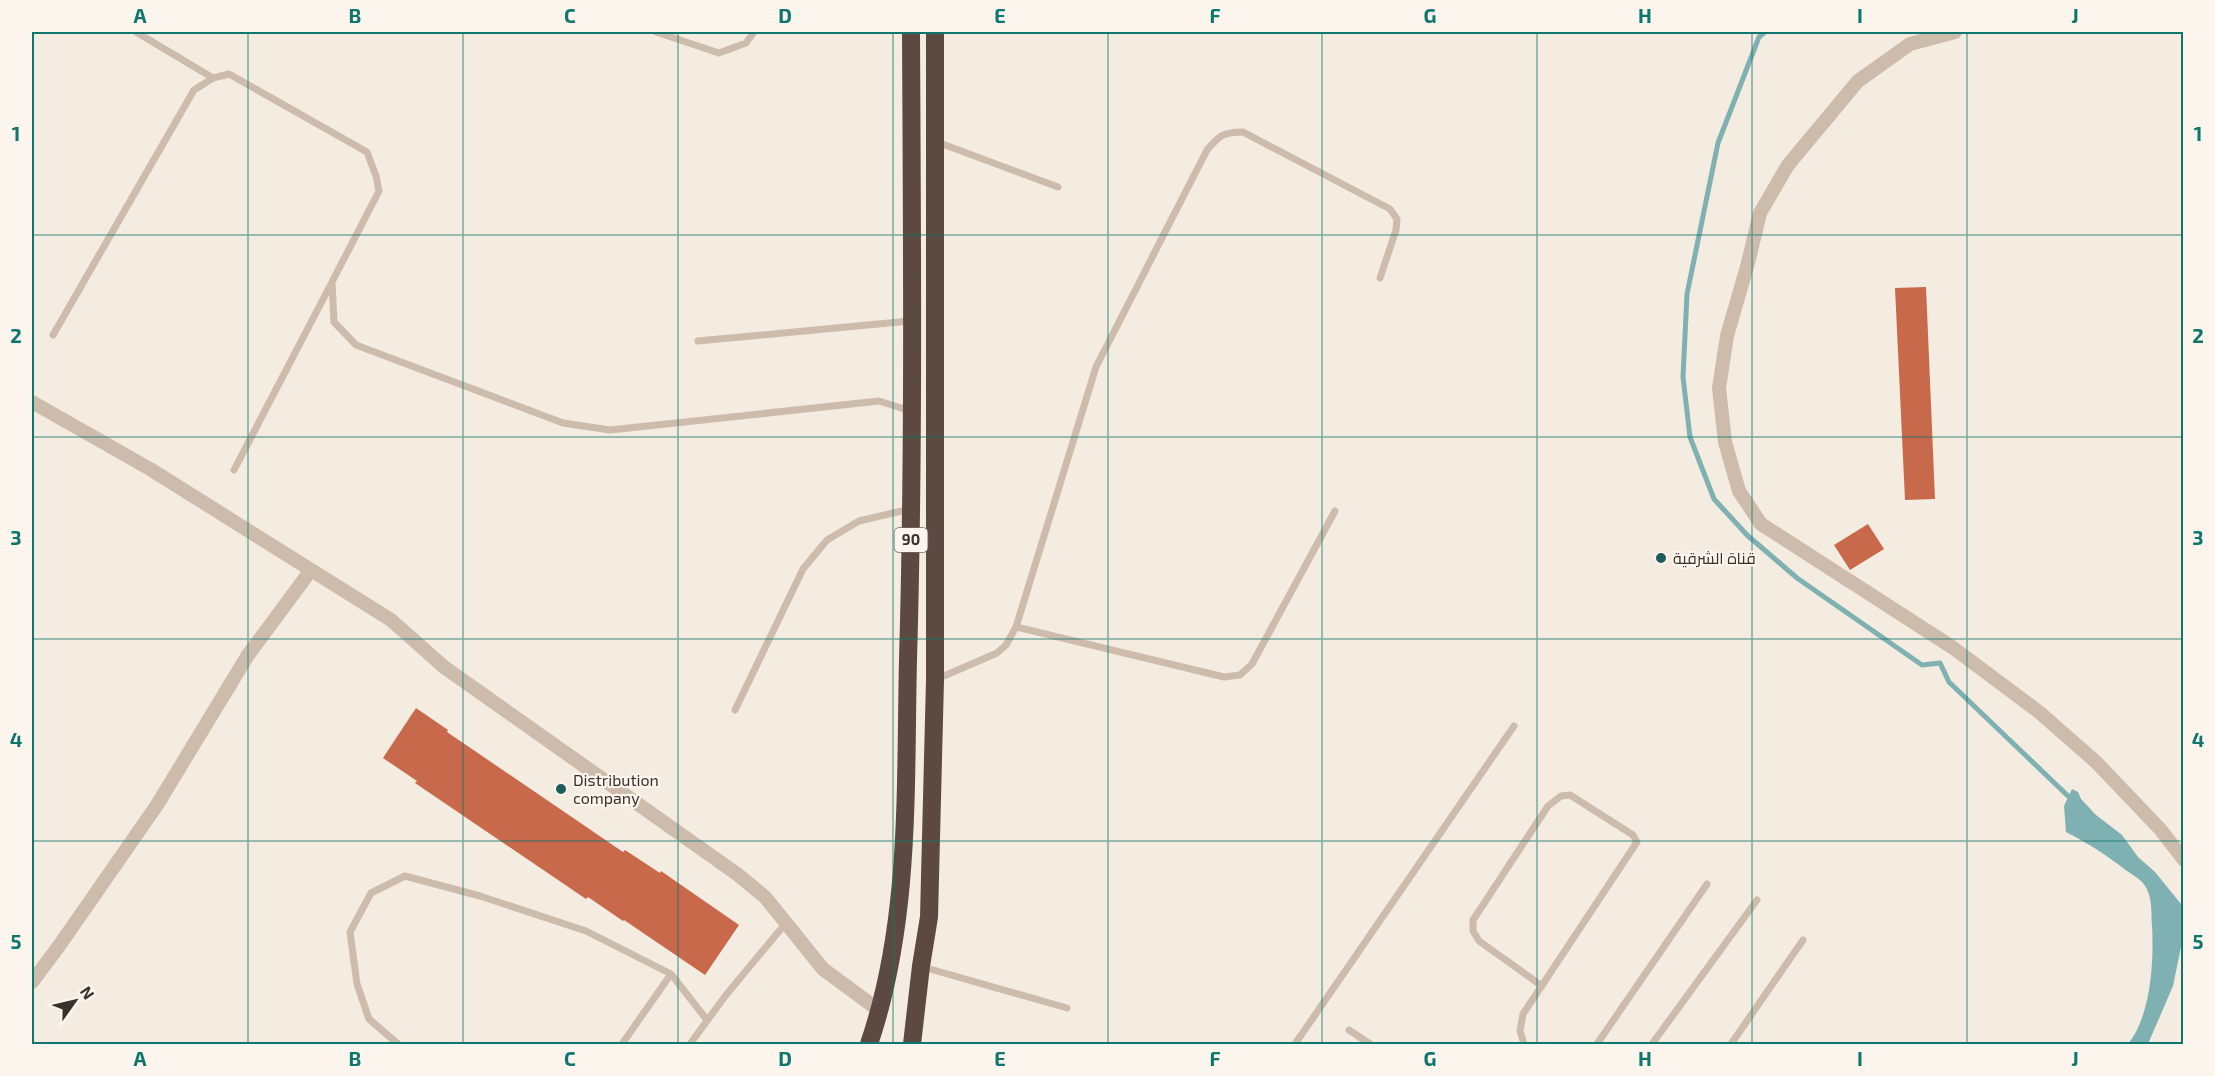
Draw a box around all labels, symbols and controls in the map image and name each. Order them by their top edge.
text: A [133,3,147,27]
text: B [349,3,361,27]
text: C [564,3,576,27]
text: D [778,3,792,27]
text: E [994,3,1006,27]
text: F [1209,3,1221,27]
text: G [1424,3,1436,27]
text: H [1638,3,1652,27]
text: I [1857,3,1863,27]
text: J [2071,3,2079,27]
text: 1 [12,121,20,145]
text: 1 [2194,121,2202,145]
text: 2 [10,323,22,347]
text: 2 [2192,323,2204,347]
text: 3 [10,525,22,549]
text: 3 [2192,525,2204,549]
road number: 90 [894,528,928,552]
place label: قناة الشرقية [1673,548,1756,568]
marker: قناة الشرقية [1654,551,1668,565]
text: 4 [10,727,23,751]
text: 4 [2192,727,2205,751]
place label: Distribution company [573,770,659,807]
marker: Distribution company [554,782,568,796]
text: 5 [10,929,22,953]
text: 5 [2192,929,2204,953]
north arrow [45,971,105,1031]
text: N [77,982,99,1002]
text: A [133,1046,147,1070]
text: B [349,1046,361,1070]
text: C [564,1046,576,1070]
text: D [778,1046,792,1070]
text: E [994,1046,1006,1070]
text: F [1209,1046,1221,1070]
text: G [1424,1046,1436,1070]
text: H [1638,1046,1652,1070]
text: I [1857,1046,1863,1070]
text: J [2071,1046,2079,1070]

